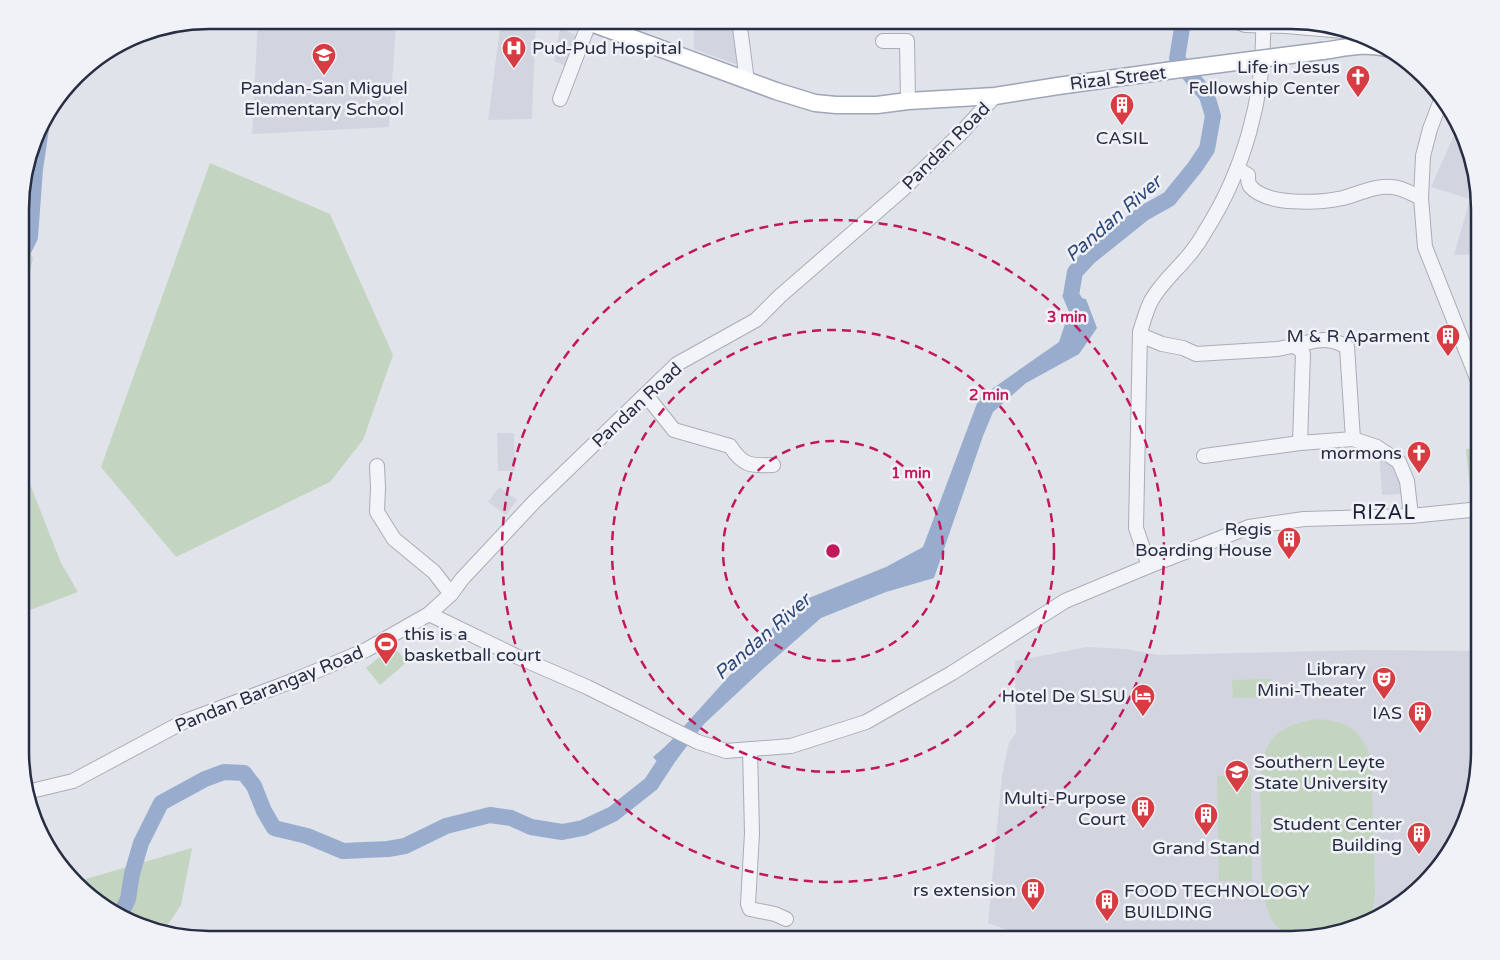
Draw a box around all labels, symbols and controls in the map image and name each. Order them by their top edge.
hospital icon: Pud-Pud Hospital [501,35,527,69]
place label: Pud-Pud Hospital [532,37,682,59]
school or university icon: Pandan-San Miguel Elementary School [311,42,337,76]
place label: Life in Jesus Fellowship Center [1188,56,1340,99]
street label: Rizal Street [1069,61,1168,95]
church icon: Life in Jesus Fellowship Center [1345,64,1371,98]
place label: Pandan-San Miguel Elementary School [240,77,408,120]
building icon: CASIL [1109,92,1135,126]
street label: Pandan Road [898,98,994,194]
place label: CASIL [1096,127,1149,149]
water label: Pandan River [1061,169,1168,266]
text: 3 min [1047,308,1087,326]
building icon: M & R Aparment [1435,323,1461,357]
place label: M & R Aparment [1287,325,1430,347]
street label: Pandan Road [587,358,687,452]
text: 2 min [969,386,1009,404]
church icon: mormons [1406,440,1432,474]
place label: mormons [1321,442,1402,464]
text: 1 min [891,464,931,482]
district label: RIZAL [1352,501,1416,525]
place label: Regis Boarding House [1135,518,1272,561]
building icon: Regis Boarding House [1276,526,1302,560]
centre of rings [824,542,842,560]
water label: Pandan River [710,587,817,684]
place label: this is a basketball court [404,623,541,666]
sports icon: this is a basketball court [373,631,399,665]
street label: Pandan Barangay Road [172,641,366,737]
place label: Library Mini-Theater [1257,658,1366,701]
theatre icon: Library Mini-Theater [1371,666,1397,700]
hotel icon: Hotel De SLSU [1130,683,1156,717]
place label: Hotel De SLSU [1001,685,1126,707]
building icon: IAS [1407,700,1433,734]
place label: IAS [1372,702,1402,724]
place label: Southern Leyte State University [1254,751,1388,794]
school or university icon: Southern Leyte State University [1224,759,1250,793]
place label: Multi-Purpose Court [1004,787,1126,830]
building icon: Multi-Purpose Court [1130,795,1156,829]
building icon: Grand Stand [1193,802,1219,836]
place label: Student Center Building [1273,813,1402,856]
building icon: Student Center Building [1406,821,1432,855]
place label: Grand Stand [1152,837,1260,859]
building icon: rs extension [1020,877,1046,911]
place label: rs extension [913,879,1016,901]
place label: FOOD TECHNOLOGY BUILDING [1124,880,1310,923]
building icon: FOOD TECHNOLOGY BUILDING [1094,888,1120,922]

